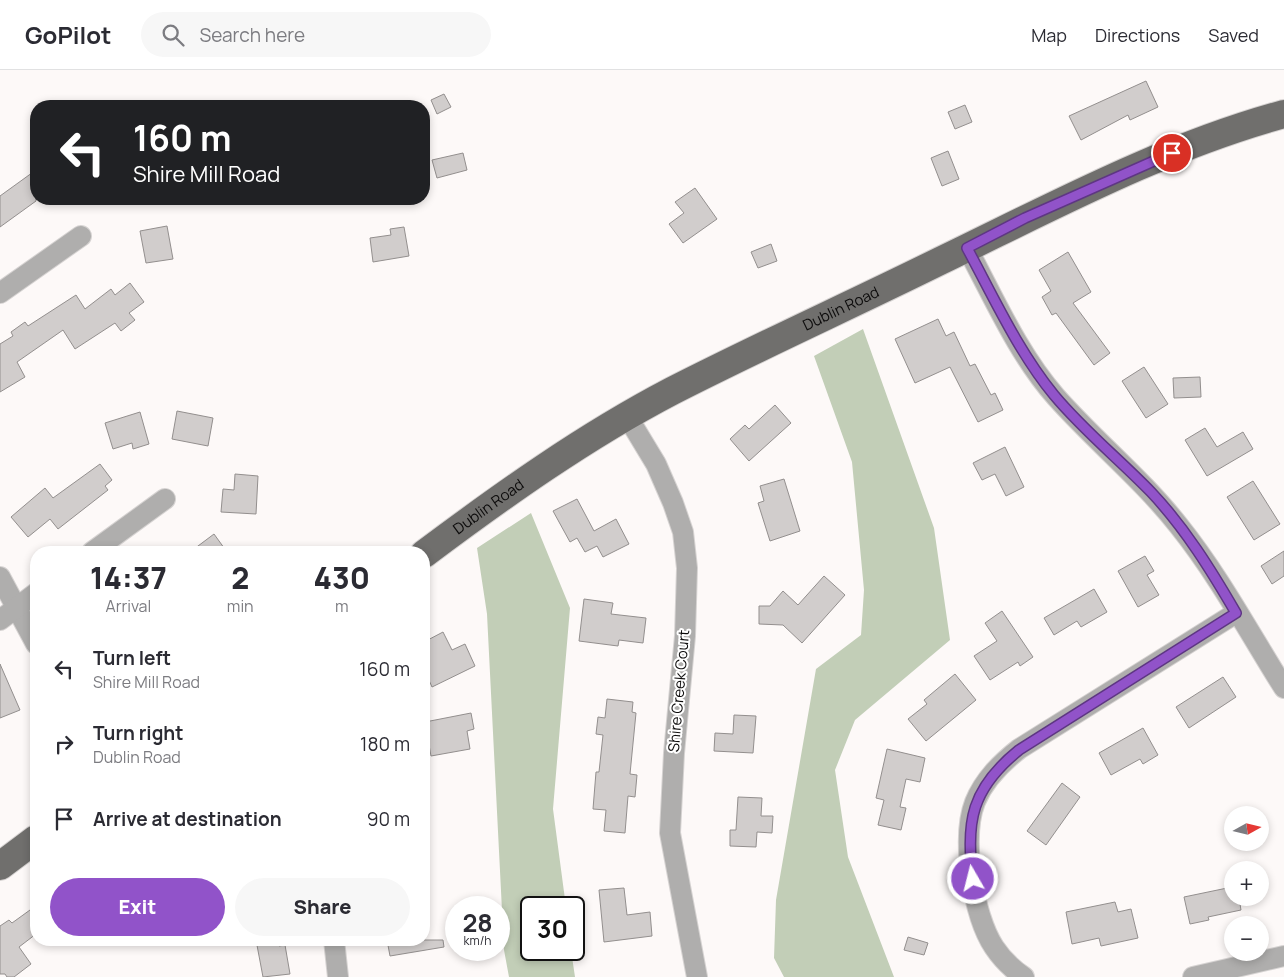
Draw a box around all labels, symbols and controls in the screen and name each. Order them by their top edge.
search box [141,12,491,57]
text: GoPilot [25,18,111,51]
icon: search [159,21,187,49]
text: Search here [199,22,305,48]
text: Map [1031,23,1067,47]
text: Directions [1095,23,1180,47]
text: Saved [1208,23,1259,47]
text: 160 m [133,114,232,162]
icon: left [50,120,115,185]
pin [1151,132,1193,174]
icon: arrive [1158,139,1186,167]
text: Shire Mill Road [133,159,280,189]
street label: Dublin Road [799,281,883,336]
street label: Dublin Road [449,474,528,539]
text: 14:37 [90,557,167,598]
text: 2 [231,557,249,598]
text: 430 [314,557,370,598]
text: Arrival [106,595,151,617]
text: min [227,595,254,617]
text: m [335,595,349,617]
street label: Shire Creek Court [663,629,694,753]
text: Turn left [93,645,171,671]
icon: left [50,655,78,683]
text: 160 m [359,656,410,682]
text: Shire Mill Road [93,671,200,693]
text: Turn right [93,720,183,746]
icon: right [50,730,78,758]
text: 180 m [360,731,410,757]
text: Dublin Road [93,746,181,768]
icon: arrive [50,805,78,833]
text: Arrive at destination [93,806,282,832]
text: 90 m [367,806,410,832]
north arrow [1224,806,1269,851]
map controls [1224,806,1269,961]
position arrow [946,852,998,904]
button: + [1224,861,1269,906]
button: Exit [50,878,225,936]
button: Share [235,878,410,936]
speed limit sign: 30 [520,896,585,961]
text: 28 [462,905,493,940]
button: − [1224,916,1269,961]
text: km/h [464,932,491,949]

